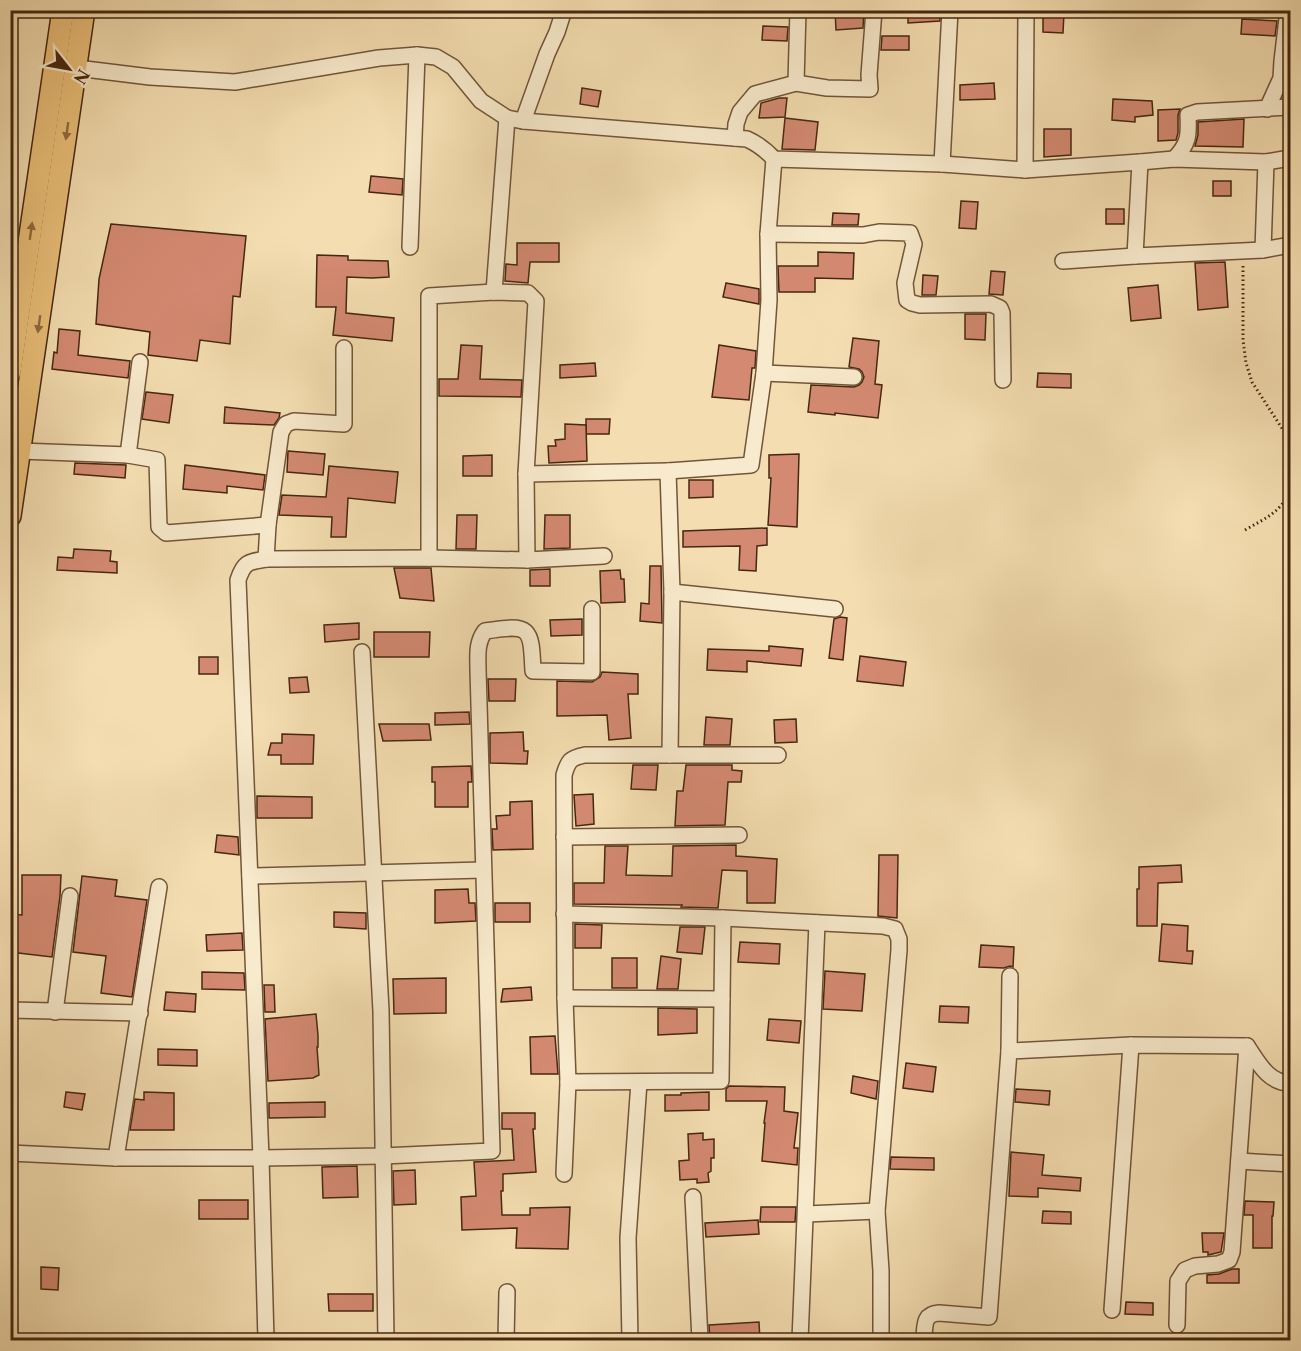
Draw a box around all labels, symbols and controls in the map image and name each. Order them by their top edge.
north arrow [39,39,99,99]
text: N [70,66,94,88]
one-way arrow [63,121,72,140]
one-way arrow [26,221,35,240]
one-way arrow [34,314,43,333]

